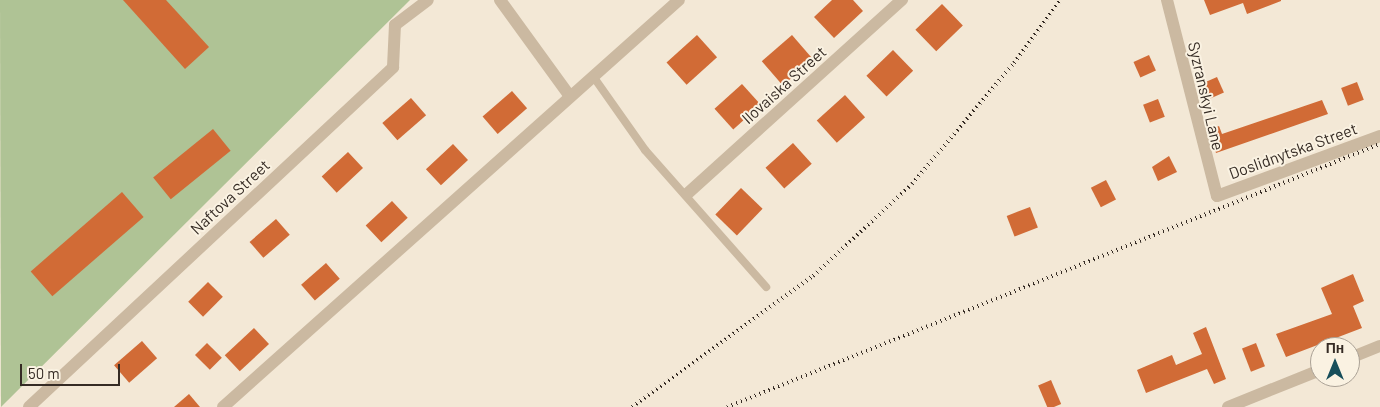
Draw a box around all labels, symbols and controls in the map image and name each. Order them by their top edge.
street label: Syzranskyi Lane [1184,40,1228,152]
street label: Ilovaiska Street [738,42,830,128]
street label: Doslidnytska Street [1226,119,1360,183]
street label: Naftova Street [186,156,274,238]
north arrow [1310,337,1360,387]
text: Пн [1326,339,1344,356]
scale bar [22,354,122,386]
text: 50 m [28,364,60,382]

